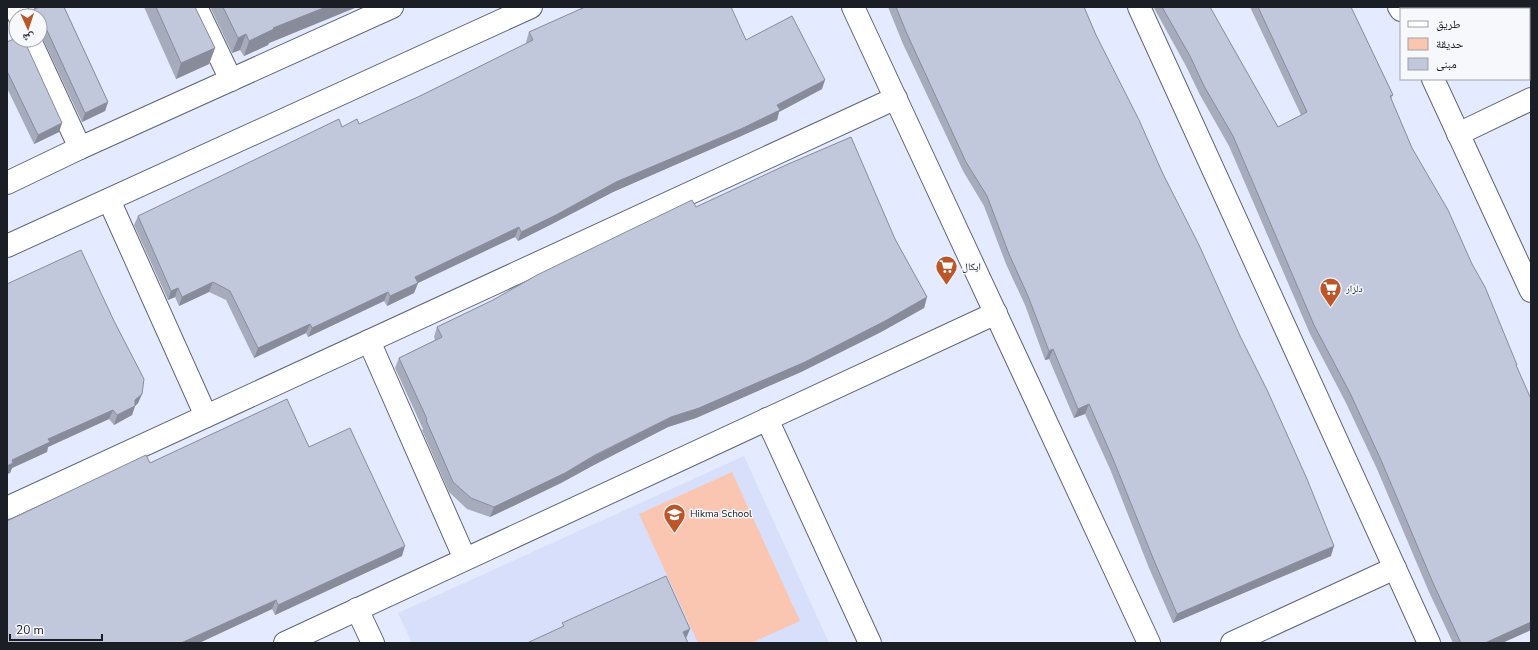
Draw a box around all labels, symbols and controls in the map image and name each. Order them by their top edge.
north arrow [8,8,48,48]
legend [1400,8,1530,80]
text: طريق [1436,16,1461,32]
text: ش [22,30,35,45]
text: حديقة [1436,36,1464,52]
text: مبنى [1436,56,1457,72]
supermarket icon: ايكال [933,254,959,287]
place label: ايكال [962,260,981,274]
supermarket icon: دلزار [1317,276,1343,309]
place label: دلزار [1345,282,1363,296]
school or university icon: Hikma School [662,501,688,534]
place label: Hikma School [690,507,752,521]
scale bar [10,616,102,642]
text: 20 m [16,622,44,638]

